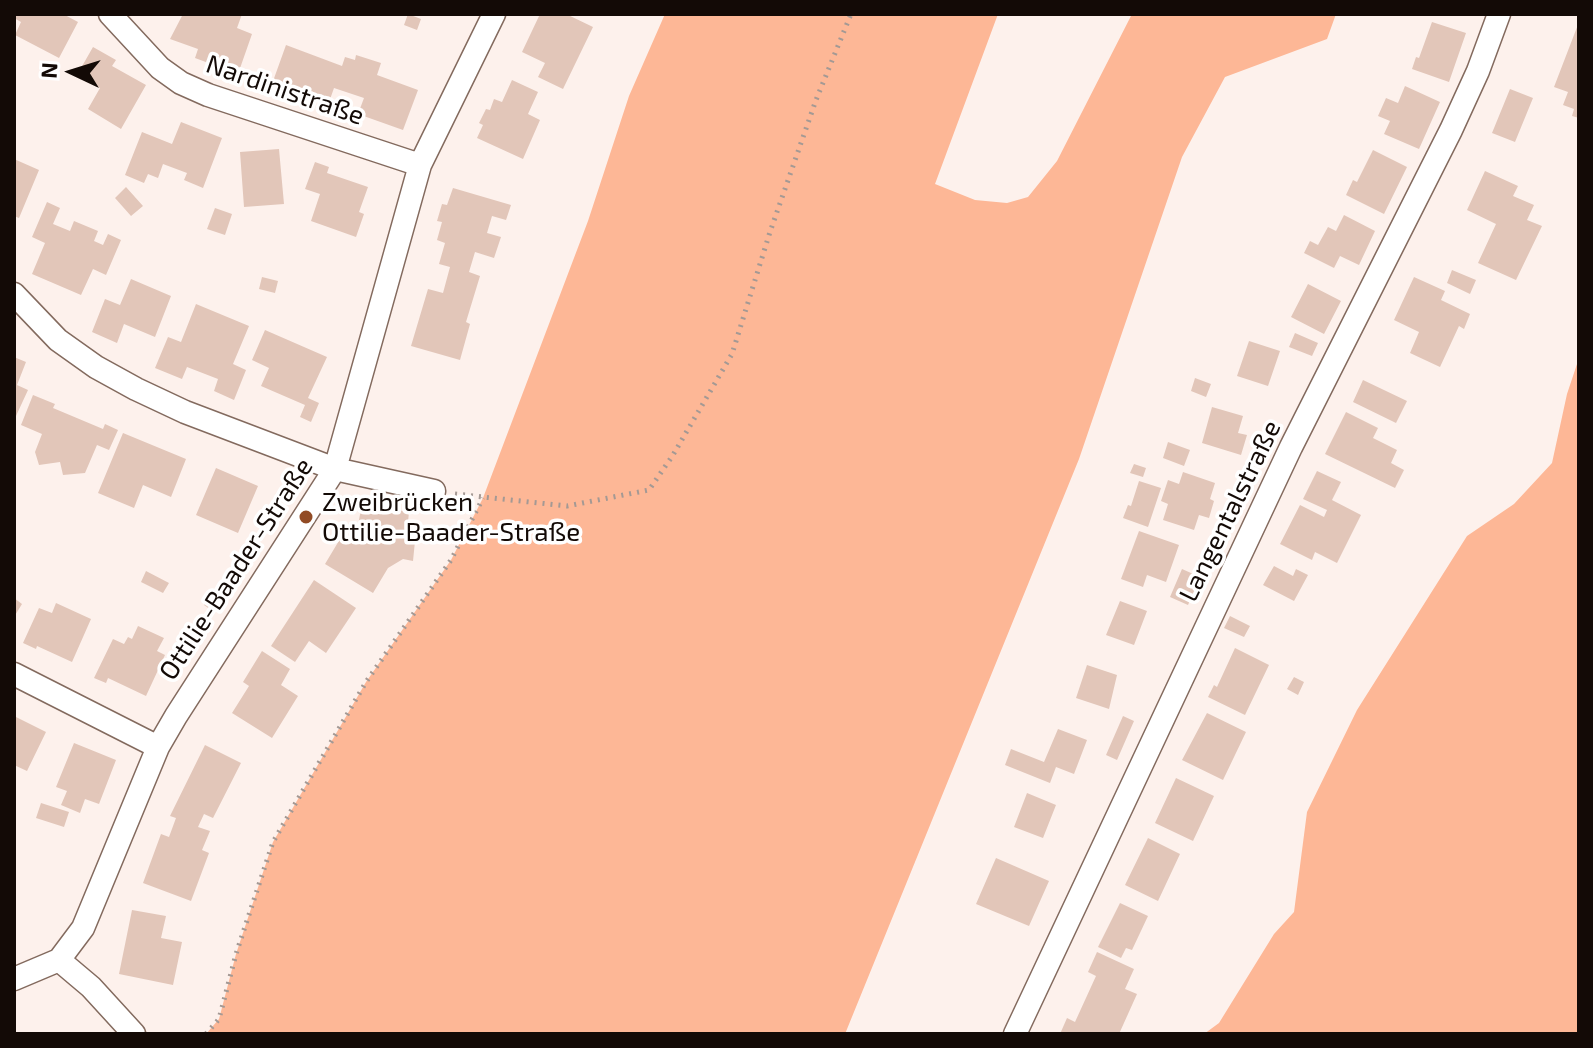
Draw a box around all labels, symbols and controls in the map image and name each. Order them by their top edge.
north arrow [32,32,112,112]
street label: Nardinistraße [202,48,368,132]
text: N [35,62,62,79]
street label: Langentalstraße [1173,415,1287,607]
street label: Ottilie-Baader-Straße [153,452,319,686]
place label: Zweibrücken Ottilie-Baader-Straße [322,486,580,548]
marker: Zweibrücken Ottilie-Baader-Straße [297,508,315,526]

